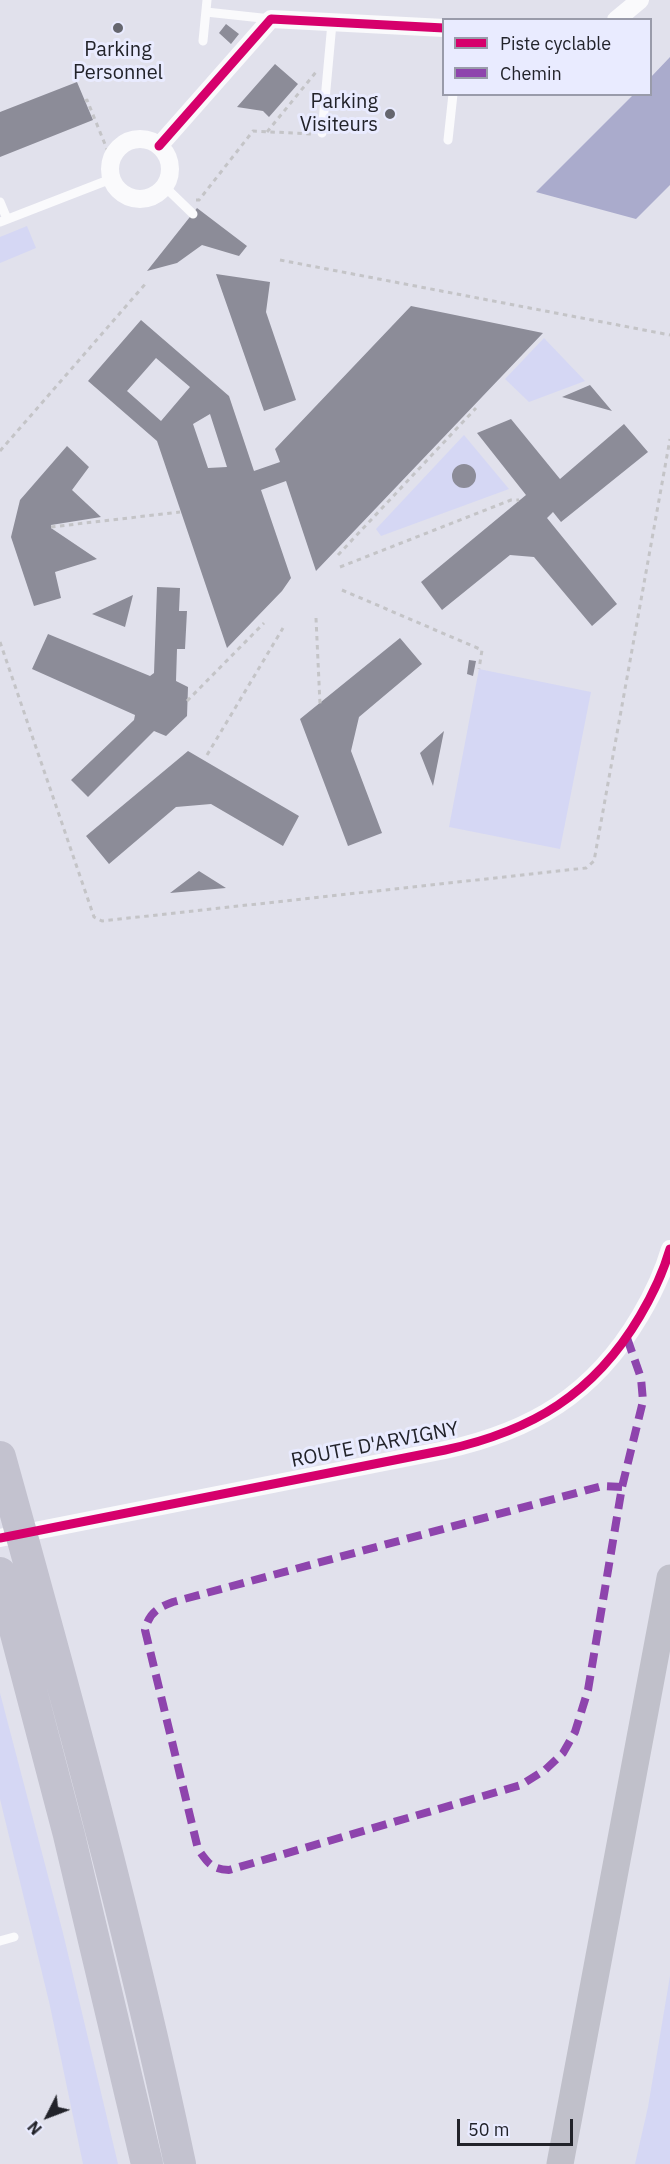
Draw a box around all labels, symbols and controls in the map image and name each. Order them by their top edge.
legend [442,18,652,96]
marker: Parking Personnel [111,21,125,35]
text: Piste cyclable [500,32,611,55]
place label: Parking Personnel [73,38,163,85]
text: Chemin [500,62,562,85]
place label: Parking Visiteurs [300,90,378,137]
marker: Parking Visiteurs [383,107,397,121]
street label: ROUTE D'ARVIGNY [289,1417,461,1473]
north arrow [18,2086,78,2146]
scale bar [460,2107,576,2145]
text: N [23,2117,46,2139]
text: 50 m [468,2118,510,2141]

